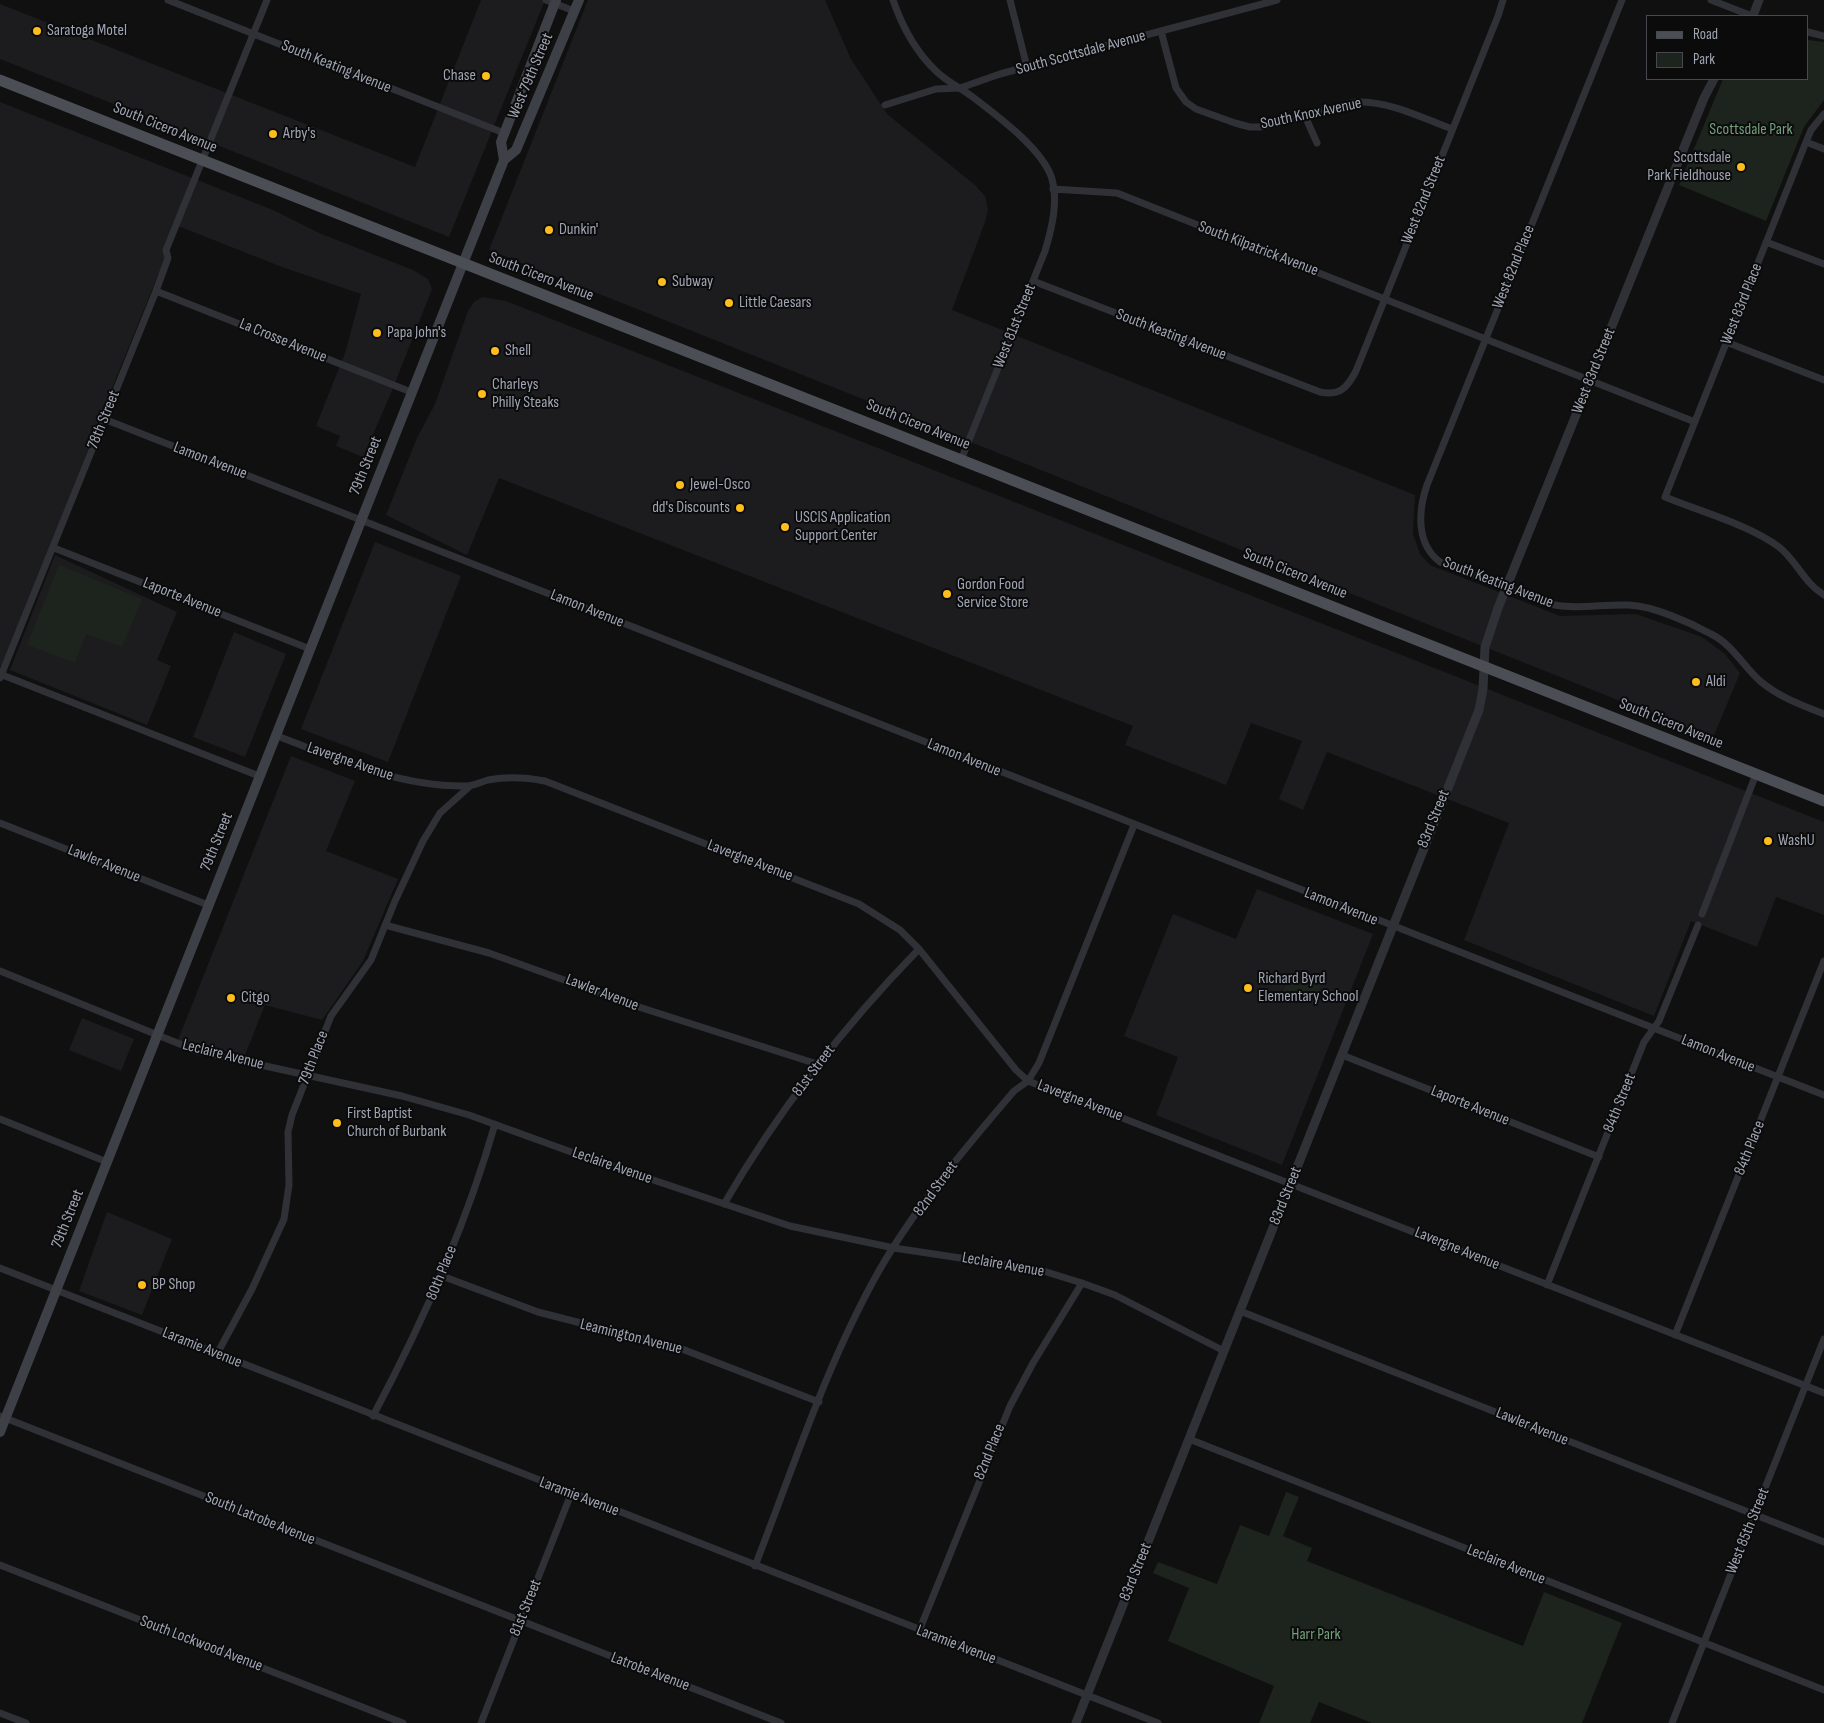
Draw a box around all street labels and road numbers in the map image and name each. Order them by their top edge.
street label: South Scottsdale Avenue [1014,26,1148,80]
street label: West 79th Street [504,30,558,122]
street label: South Keating Avenue [278,36,394,98]
street label: South Knox Avenue [1259,94,1363,134]
street label: South Cicero Avenue [110,98,220,158]
street label: West 82nd Street [1398,153,1450,247]
street label: South Kilpatrick Avenue [1195,217,1321,281]
street label: West 82nd Place [1489,222,1539,312]
street label: South Cicero Avenue [486,248,596,306]
street label: West 83rd Place [1717,261,1767,347]
street label: West 81st Street [989,281,1041,371]
street label: South Keating Avenue [1113,305,1229,365]
street label: La Crosse Avenue [236,315,330,367]
street label: West 83rd Street [1568,325,1620,417]
street label: 78th Street [84,388,124,452]
street label: South Cicero Avenue [863,395,973,455]
street label: 79th Street [346,434,386,498]
street label: Lamon Avenue [170,438,250,484]
street label: South Cicero Avenue [1240,544,1350,604]
street label: South Keating Avenue [1440,553,1556,613]
street label: Laporte Avenue [140,574,224,622]
street label: Lamon Avenue [547,586,627,632]
street label: South Cicero Avenue [1616,694,1726,754]
street label: Lamon Avenue [924,735,1004,781]
street label: Lavergne Avenue [304,738,396,786]
street label: 83rd Street [1414,787,1454,851]
street label: 79th Street [197,810,237,874]
street label: Lavergne Avenue [705,836,795,886]
street label: Lawler Avenue [65,841,143,887]
street label: Lamon Avenue [1301,884,1381,930]
street label: Lawler Avenue [563,970,641,1016]
street label: 79th Place [295,1028,333,1088]
street label: Lamon Avenue [1678,1031,1758,1077]
street label: Leclaire Avenue [180,1036,266,1074]
street label: 81st Street [788,1041,840,1101]
street label: 84th Street [1599,1071,1641,1135]
street label: Lavergne Avenue [1035,1076,1125,1126]
street label: Laporte Avenue [1428,1082,1512,1130]
street label: 84th Place [1730,1118,1770,1178]
street label: Leclaire Avenue [570,1143,654,1189]
street label: 82nd Street [910,1158,962,1220]
street label: 83rd Street [1266,1164,1306,1228]
street label: 79th Street [48,1187,88,1251]
street label: Lavergne Avenue [1412,1223,1502,1275]
street label: 80th Place [422,1243,462,1303]
street label: Leclaire Avenue [960,1248,1046,1282]
street label: Leamington Avenue [578,1315,684,1359]
street label: Laramie Avenue [159,1323,245,1373]
street label: Lawler Avenue [1493,1404,1571,1450]
street label: 82nd Place [970,1421,1010,1483]
street label: Laramie Avenue [536,1473,622,1521]
street label: West 85th Street [1722,1485,1774,1577]
street label: South Latrobe Avenue [202,1488,318,1550]
street label: 83rd Street [1116,1540,1156,1604]
street label: Leclaire Avenue [1464,1541,1548,1589]
street label: 81st Street [506,1577,546,1639]
street label: South Lockwood Avenue [137,1612,265,1676]
street label: Laramie Avenue [913,1621,999,1669]
street label: Latrobe Avenue [608,1648,692,1696]

